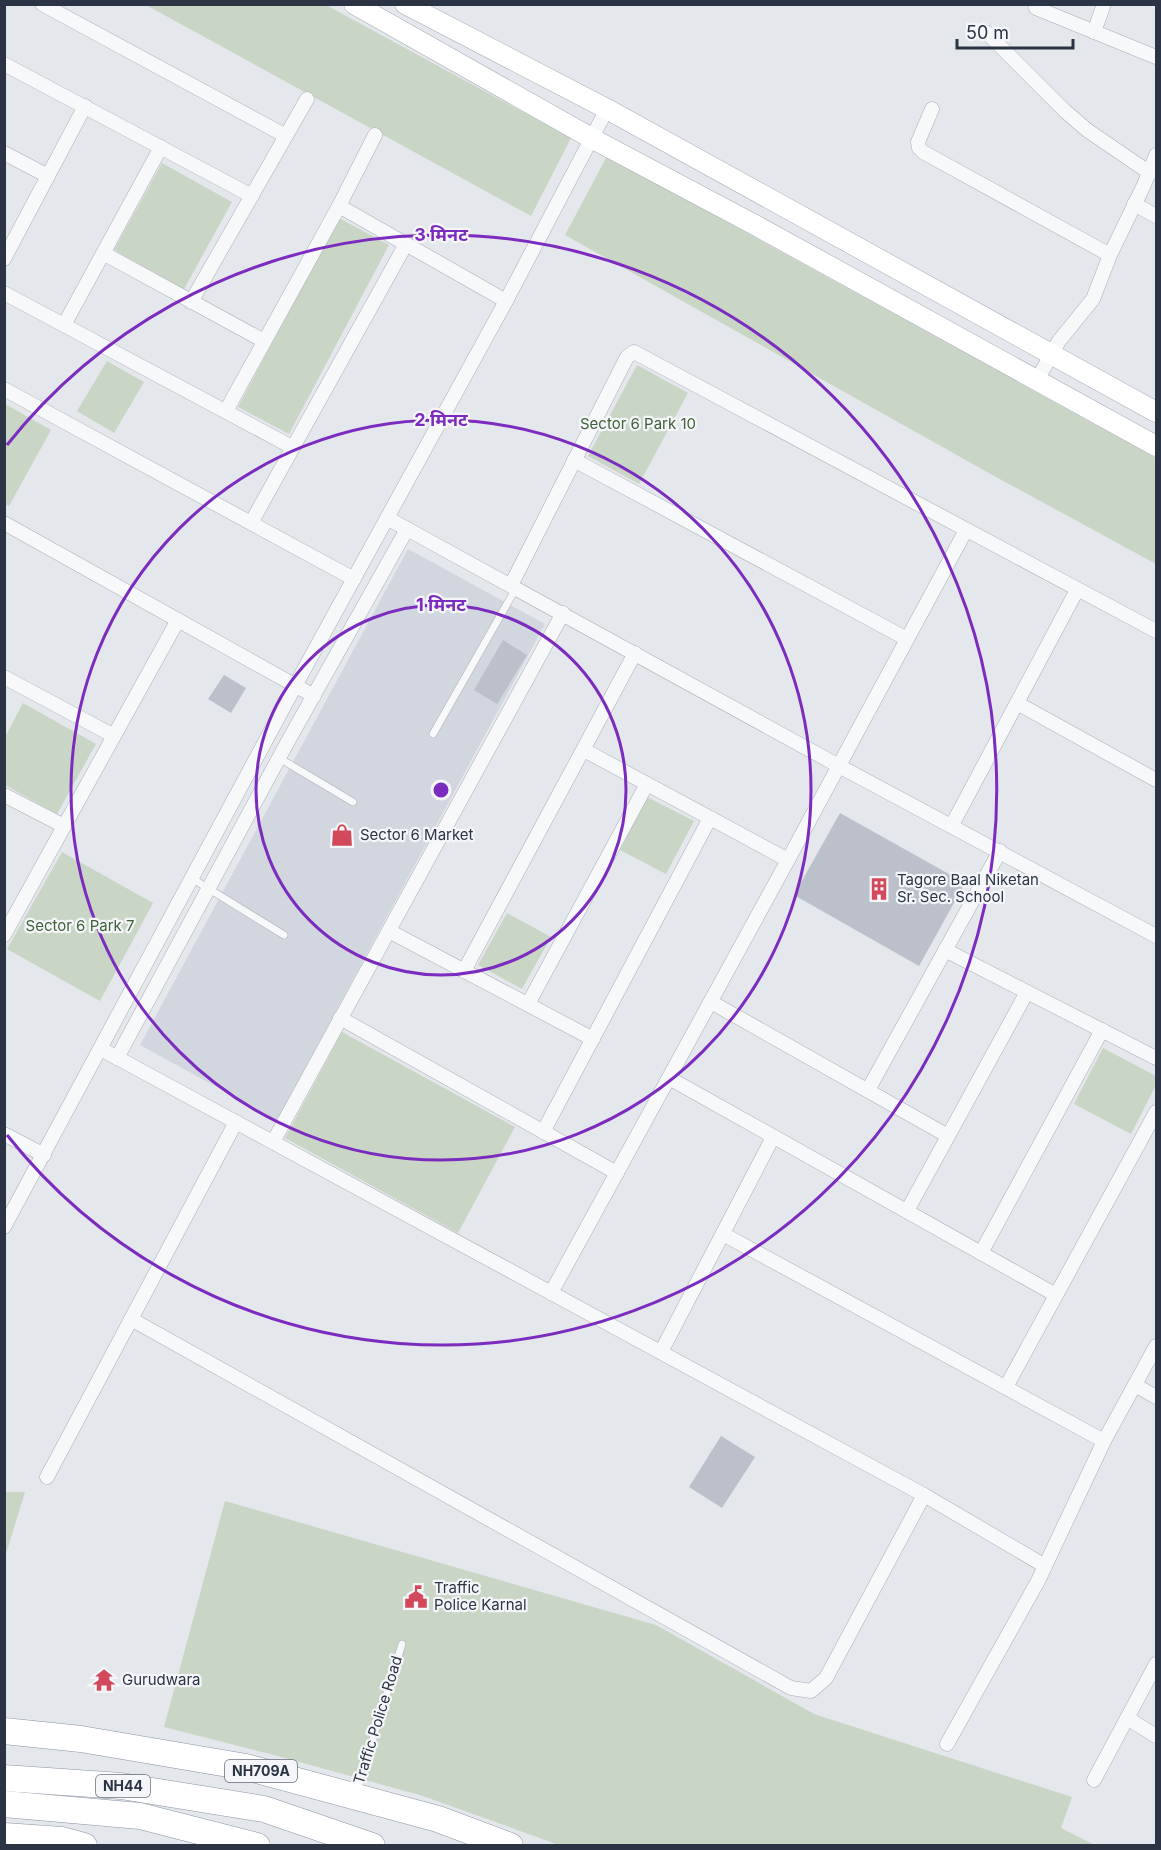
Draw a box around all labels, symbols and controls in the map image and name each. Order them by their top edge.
scale bar [957,12,1072,50]
text: 50 m [966,22,1009,43]
text: 3 मिनट [414,224,468,245]
text: 2 मिनट [414,409,468,430]
park label: Sector 6 Park 10 [580,414,696,433]
text: 1 मिनट [416,594,466,615]
centre of rings [431,780,451,800]
shop icon: Sector 6 Market [329,822,355,848]
place label: Sector 6 Market [360,825,474,844]
place label: Tagore Baal Niketan Sr. Sec. School [897,870,1039,906]
building icon: Tagore Baal Niketan Sr. Sec. School [866,876,892,902]
park label: Sector 6 Park 7 [26,916,134,935]
place label: Traffic Police Karnal [434,1578,527,1614]
public building icon: Traffic Police Karnal [403,1584,429,1610]
street label: Traffic Police Road [349,1653,406,1786]
temple icon: Gurudwara [91,1667,117,1693]
place label: Gurudwara [122,1670,201,1689]
road number: NH709A [225,1760,297,1782]
road number: NH44 [96,1775,150,1797]

